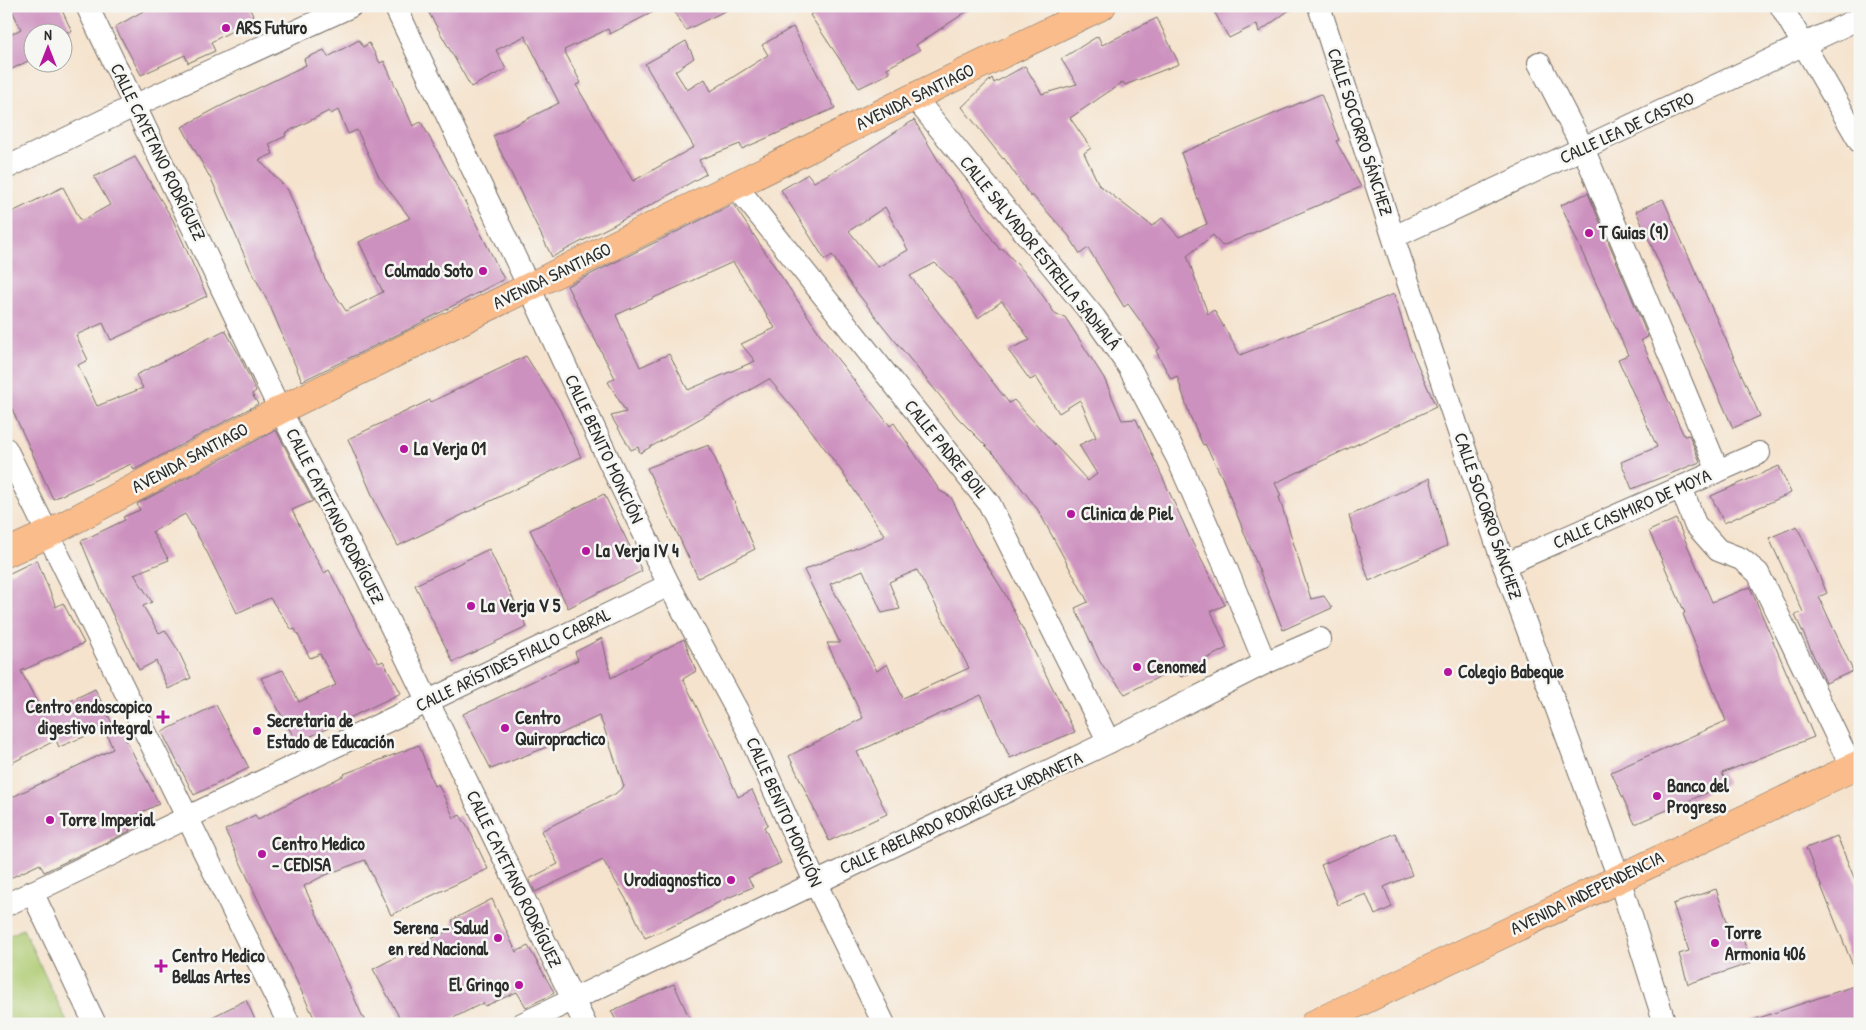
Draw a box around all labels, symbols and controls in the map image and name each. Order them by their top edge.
place label: ARS Futuro [236,15,308,40]
north arrow [22,22,72,72]
marker: ARS Futuro [220,22,232,34]
text: N [44,25,52,44]
street label: CALLE SOCORRO SÁNCHEZ [1322,45,1399,219]
street label: AVENIDA SANTIAGO [851,57,978,136]
street label: CALLE CAYETANO RODRÍGUEZ [105,59,212,245]
street label: CALLE LEA DE CASTRO [1555,85,1698,170]
street label: CALLE SALVADOR ESTRELLA SADHALÁ [954,150,1127,355]
place label: T Guias (9) [1598,220,1669,245]
marker: T Guias (9) [1583,227,1595,239]
street label: AVENIDA SANTIAGO [488,236,615,315]
place label: Colmado Soto [384,258,474,283]
marker: Colmado Soto [477,265,489,277]
street label: CALLE BENITO MONCIÓN [559,370,650,527]
street label: CALLE PADRE BOIL [899,394,994,504]
street label: AVENIDA SANTIAGO [127,416,253,499]
street label: CALLE CAYETANO RODRÍGUEZ [280,423,391,608]
street label: CALLE SOCORRO SÁNCHEZ [1448,429,1529,603]
place label: La Verja 01 [414,436,487,461]
marker: La Verja 01 [398,443,410,455]
street label: CALLE CASIMIRO DE MOYA [1549,462,1715,555]
place label: Clinica de Piel [1081,501,1174,526]
marker: Clinica de Piel [1065,508,1077,520]
place label: La Verja IV 4 [596,538,679,563]
marker: La Verja IV 4 [580,545,592,557]
place label: La Verja V 5 [481,593,561,618]
marker: La Verja V 5 [465,600,477,612]
street label: CALLE ARÍSTIDES FIALLO CABRAL [411,601,615,718]
place label: Cenomed [1147,654,1206,679]
place label: Colegio Babeque [1458,659,1565,685]
marker: Cenomed [1131,661,1143,673]
marker: Colegio Babeque [1442,666,1454,678]
place label: Centro endoscopico digestivo integral [26,694,153,741]
place label: Centro Quiropractico [515,705,606,752]
place label: Secretaria de Estado de Educación [267,708,395,754]
marker: Centro endoscopico digestivo integral [156,710,170,724]
marker: Centro Quiropractico [499,722,511,734]
marker: Secretaria de Estado de Educación [251,725,263,737]
street label: CALLE BENITO MONCIÓN [740,733,829,891]
street label: CALLE ABELARDO RODRÍGUEZ URDANETA [835,745,1087,880]
place label: Banco del Progreso [1667,773,1730,820]
street label: CALLE CAYETANO RODRÍGUEZ [461,786,568,972]
marker: Banco del Progreso [1651,790,1663,802]
place label: Torre Imperial [59,807,156,833]
marker: Torre Imperial [44,814,56,826]
place label: Centro Medico - CEDISA [272,831,366,877]
street label: AVENIDA INDEPENDENCIA [1506,844,1668,941]
marker: Centro Medico - CEDISA [256,848,268,860]
place label: Urodiagnostico [624,867,722,893]
marker: Urodiagnostico [725,874,737,886]
place label: Serena - Salud en red Nacional [388,915,489,961]
place label: Torre Armonia 406 [1724,920,1806,966]
marker: Serena - Salud en red Nacional [492,932,504,944]
marker: Torre Armonia 406 [1709,937,1721,949]
place label: Centro Medico Bellas Artes [172,943,266,989]
marker: Centro Medico Bellas Artes [154,959,168,973]
place label: El Gringo [449,972,510,998]
marker: El Gringo [513,979,525,991]

